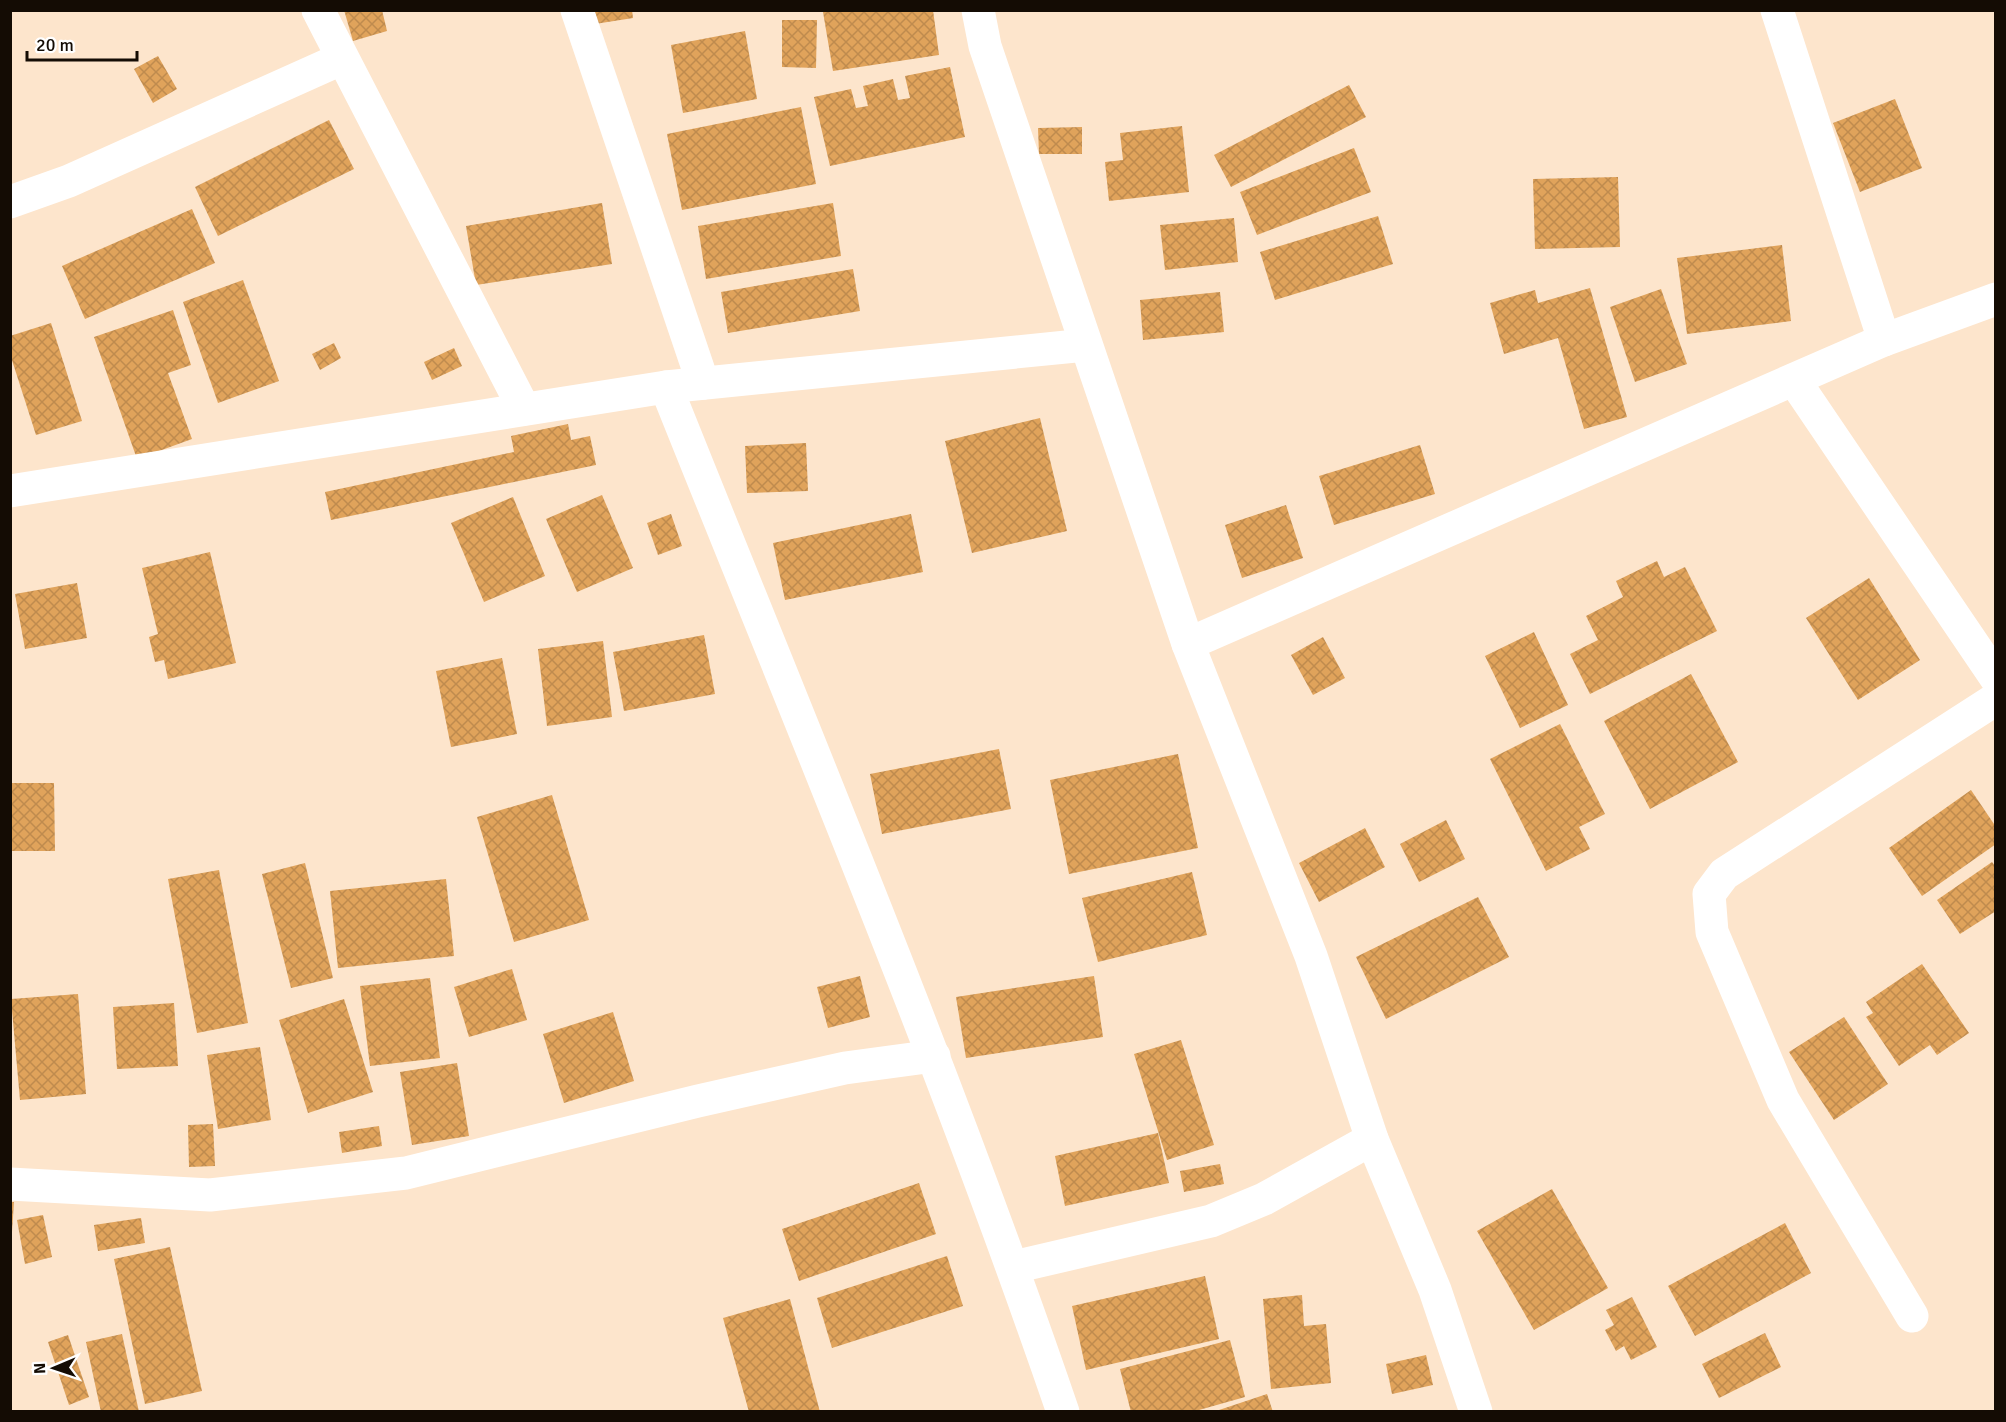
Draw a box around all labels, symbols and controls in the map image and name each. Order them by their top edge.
scale bar [27,24,136,62]
text: 20 m [36,34,74,56]
north arrow [24,1338,84,1398]
text: N [30,1363,50,1374]

